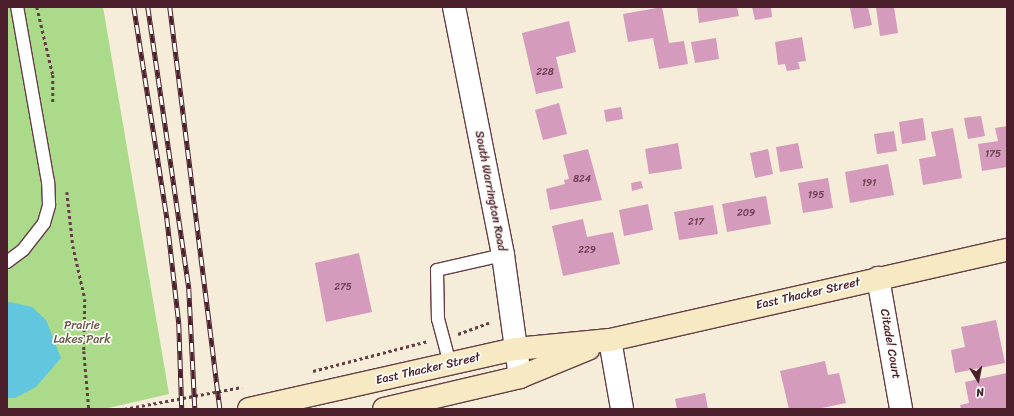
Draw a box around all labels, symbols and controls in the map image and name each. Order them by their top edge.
house number: 228 [536,67,554,79]
street label: South Warrington Road [471,130,509,252]
house number: 175 [985,149,1001,161]
house number: 824 [573,174,591,186]
house number: 191 [862,178,876,190]
house number: 195 [808,190,824,202]
house number: 209 [737,208,755,220]
house number: 217 [688,217,704,229]
house number: 229 [578,245,596,257]
street label: East Thacker Street [754,275,862,313]
house number: 275 [334,282,352,294]
street label: Citadel Court [877,308,903,380]
park label: Prairie Lakes Park [53,319,111,347]
street label: East Thacker Street [374,350,482,388]
north arrow [958,360,998,400]
text: N [975,382,986,402]

